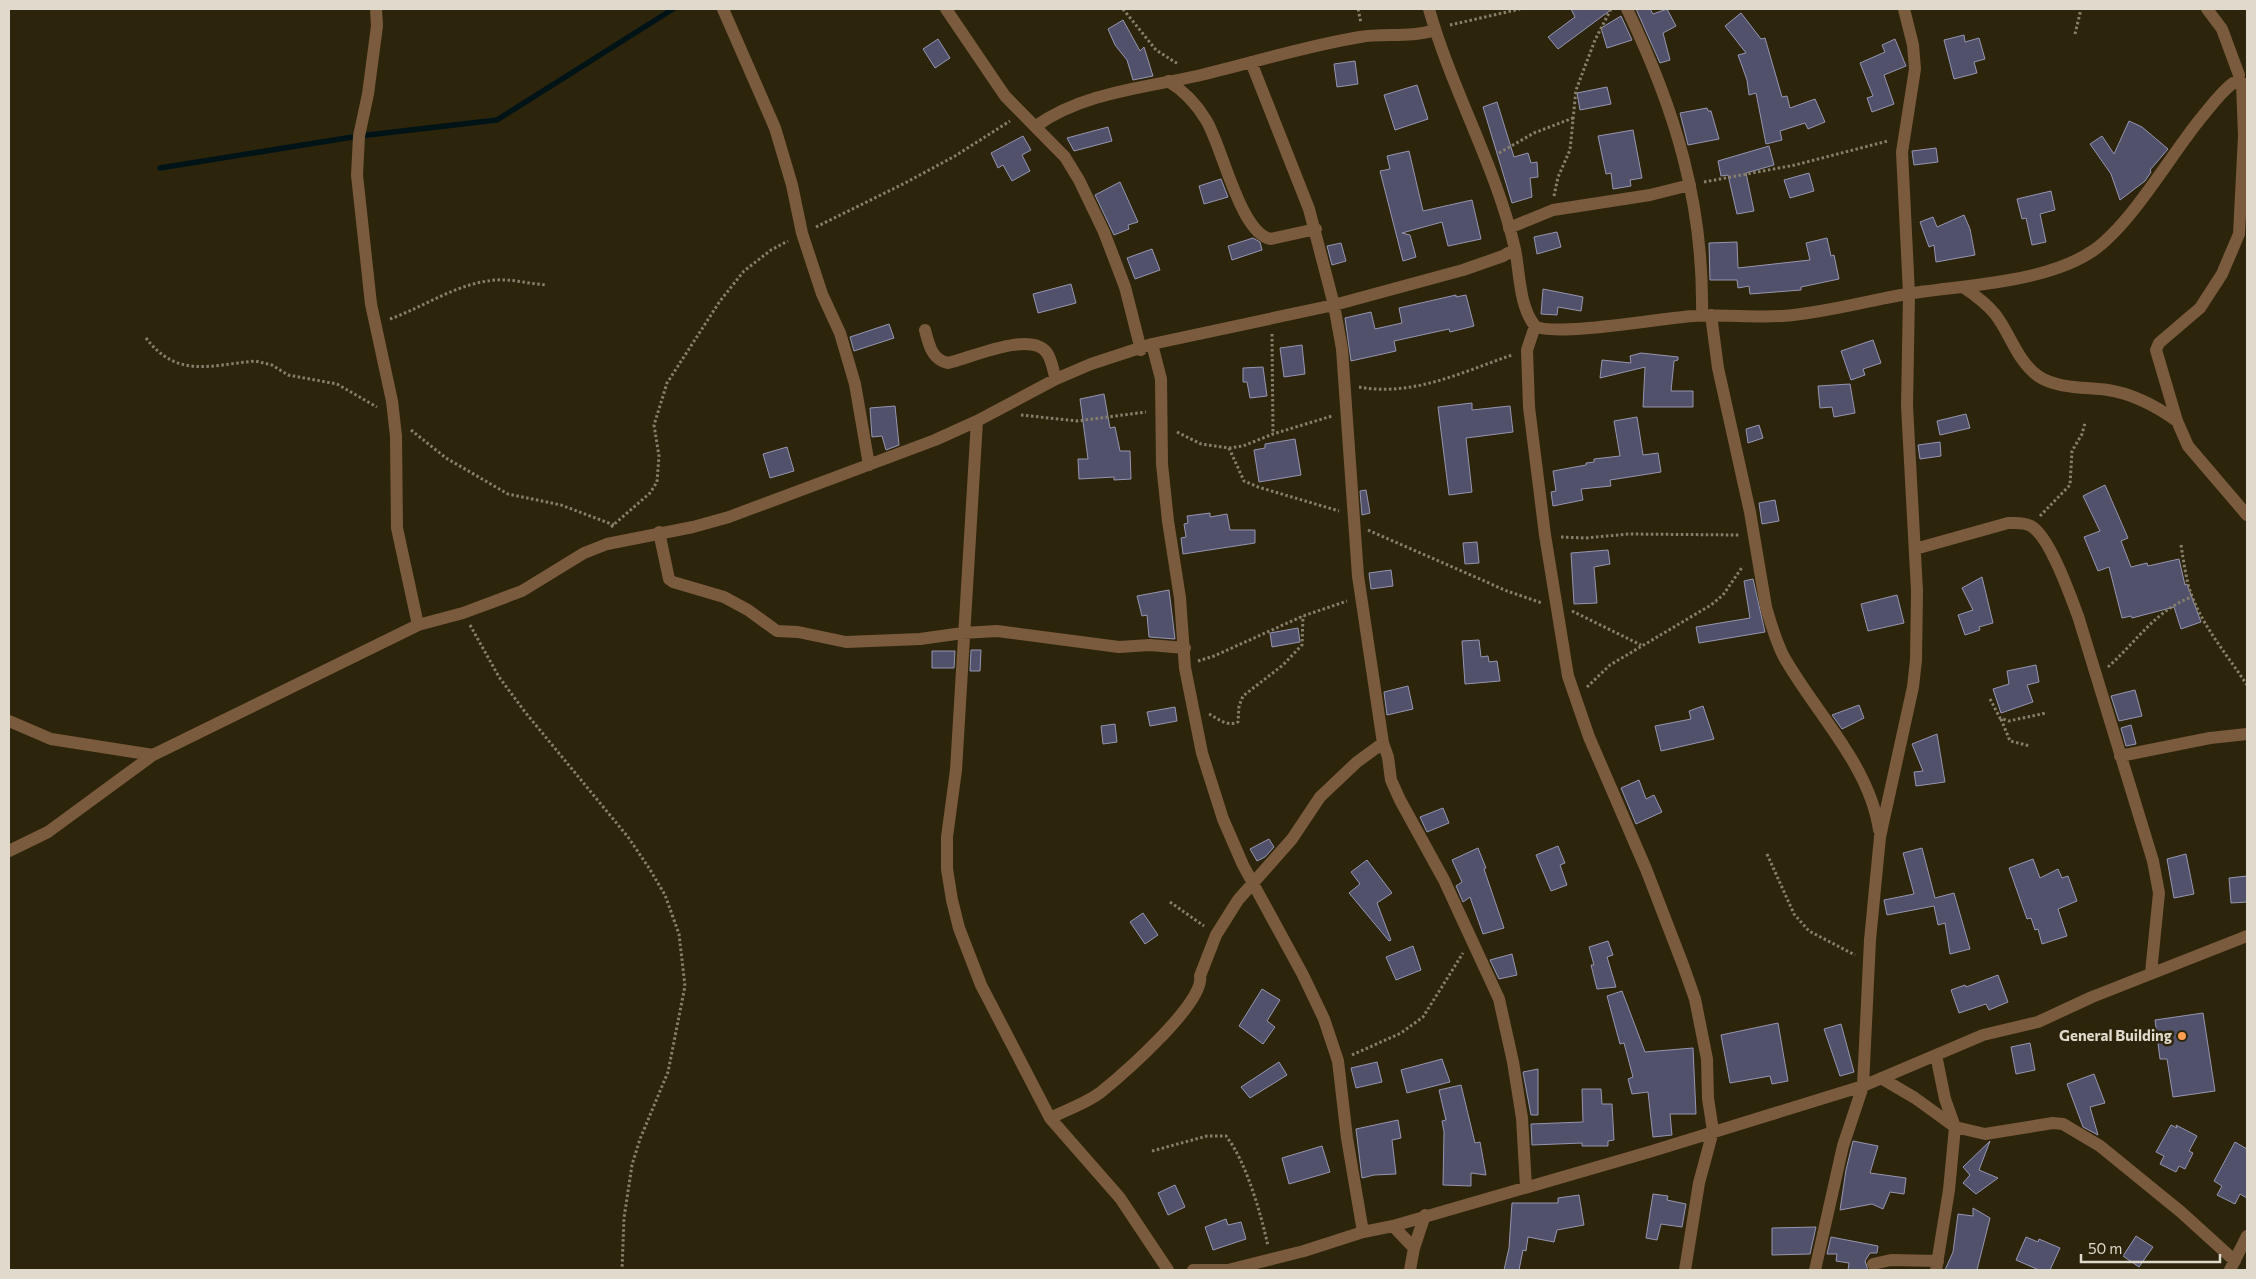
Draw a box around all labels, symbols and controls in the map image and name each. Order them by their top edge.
place label: General Building [2059,1026,2172,1044]
marker: General Building [2176,1030,2188,1042]
scale bar [2081,1232,2220,1264]
text: 50 m [2088,1239,2122,1257]

